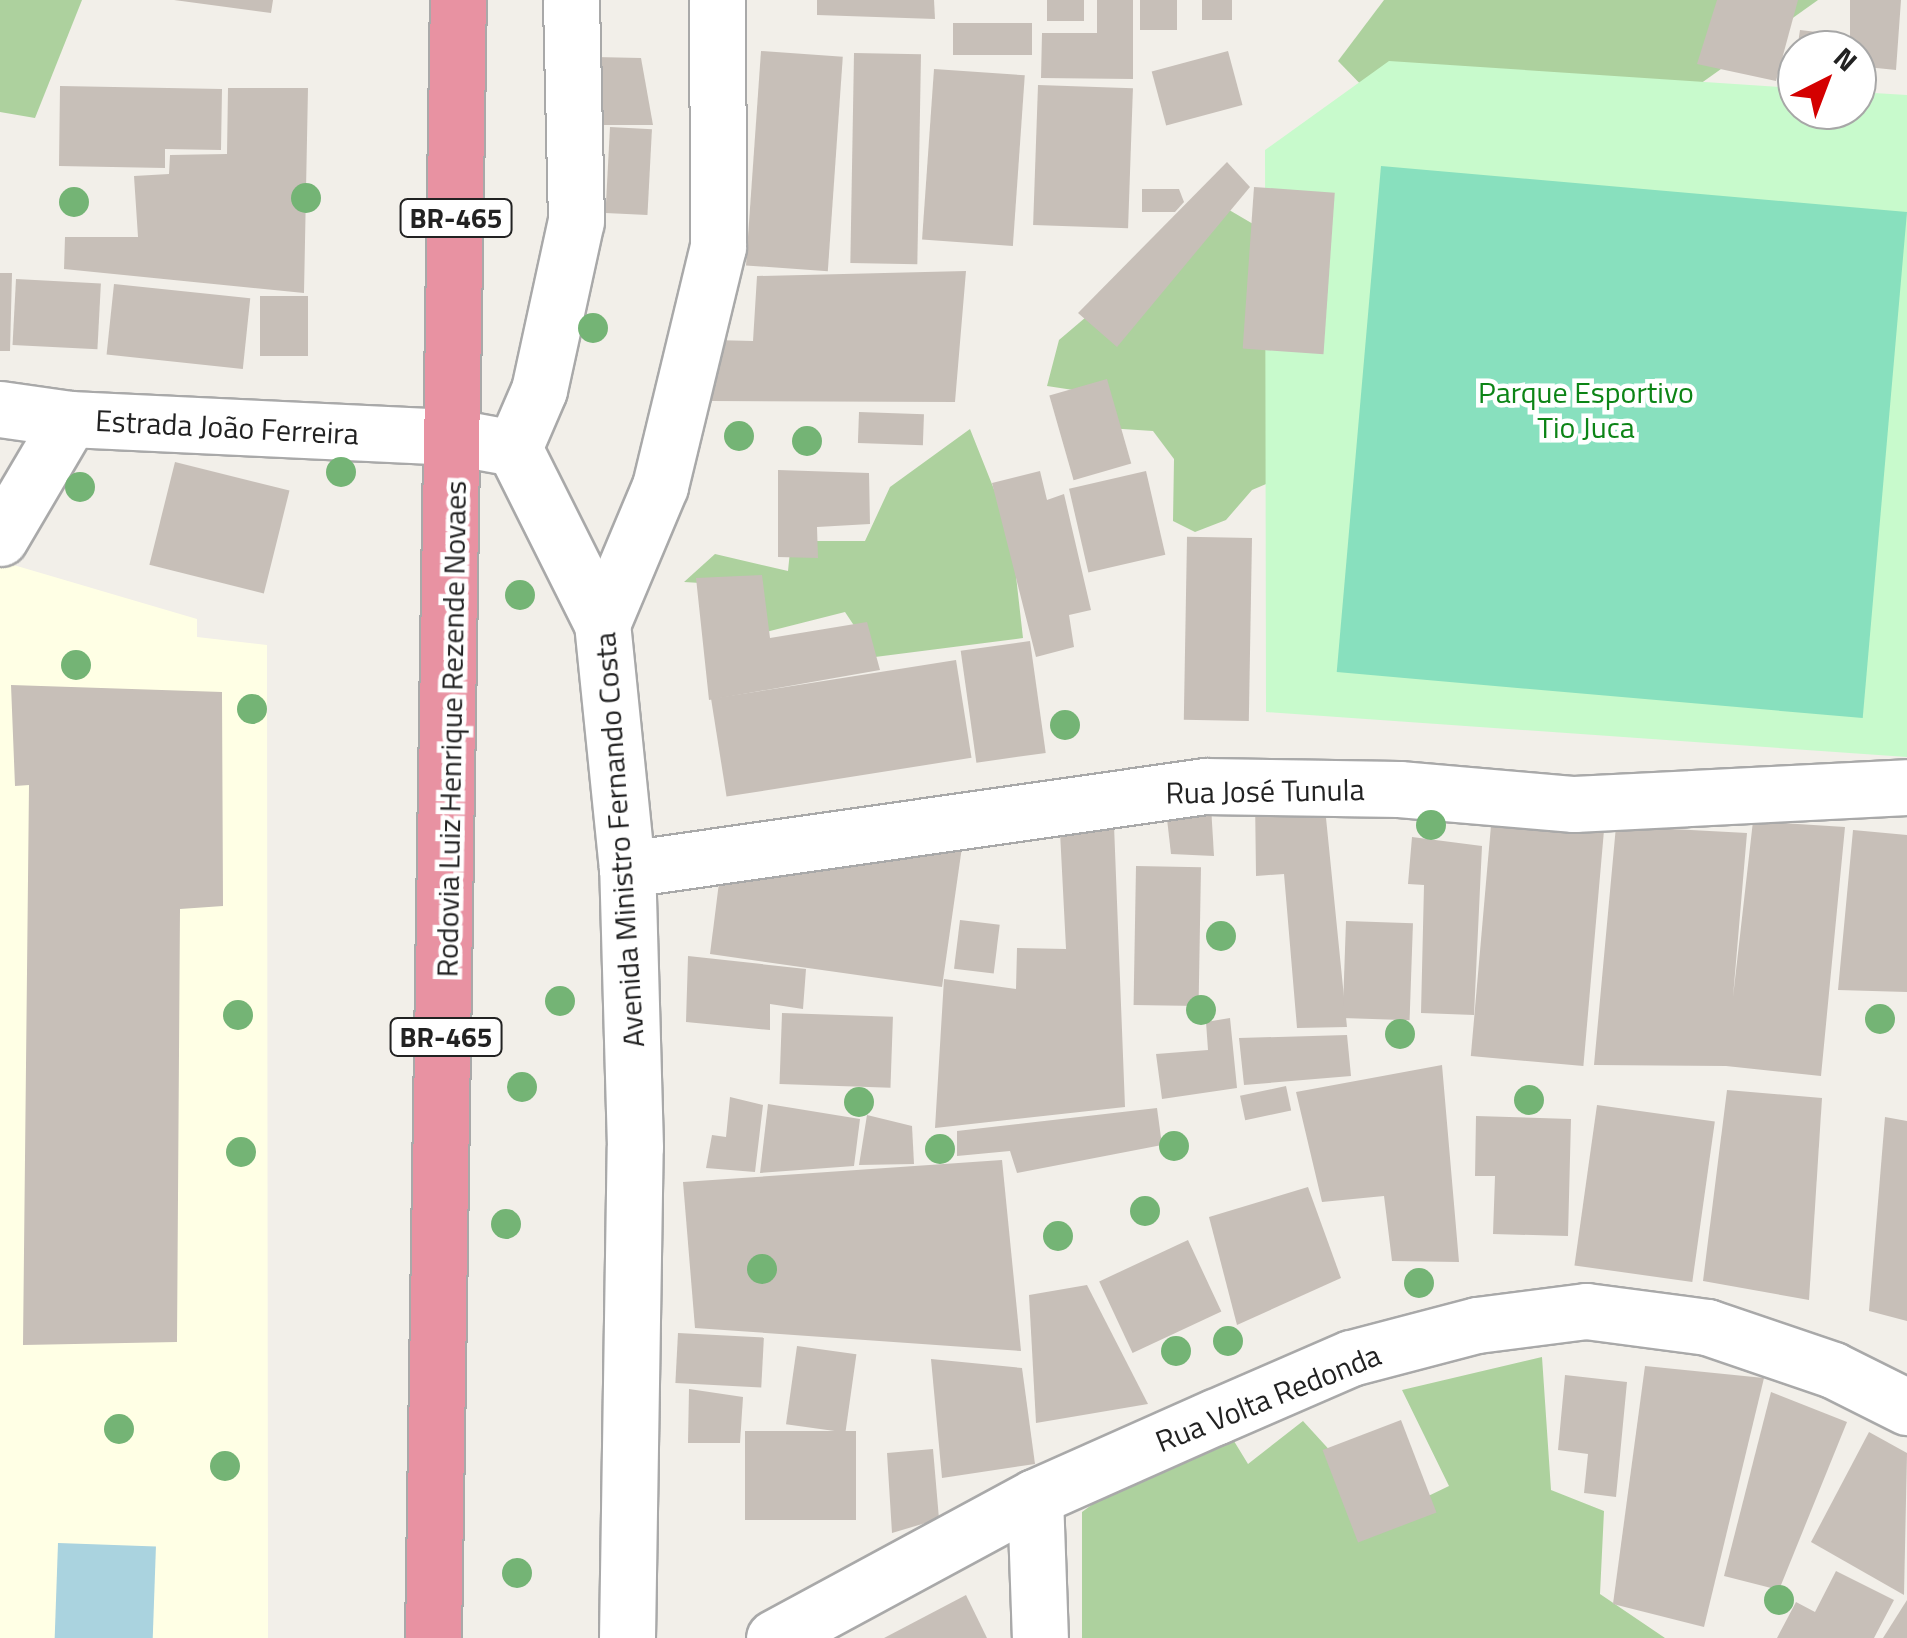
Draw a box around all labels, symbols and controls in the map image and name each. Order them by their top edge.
north arrow [1777,30,1877,130]
text: N [1824,36,1868,81]
road number: BR-465 [398,195,514,241]
park label: Parque Esportivo Tio Juca [1478,374,1694,444]
street label: Estrada João Ferreira [94,402,360,452]
street label: Rodovia Luiz Henrique Rezende Novaes [429,480,473,978]
street label: Avenida Ministro Fernando Costa [587,631,651,1049]
street label: Rua José Tunula [1165,771,1365,811]
road number: BR-465 [388,1014,504,1060]
street label: Rua Volta Redonda [1150,1336,1386,1460]

